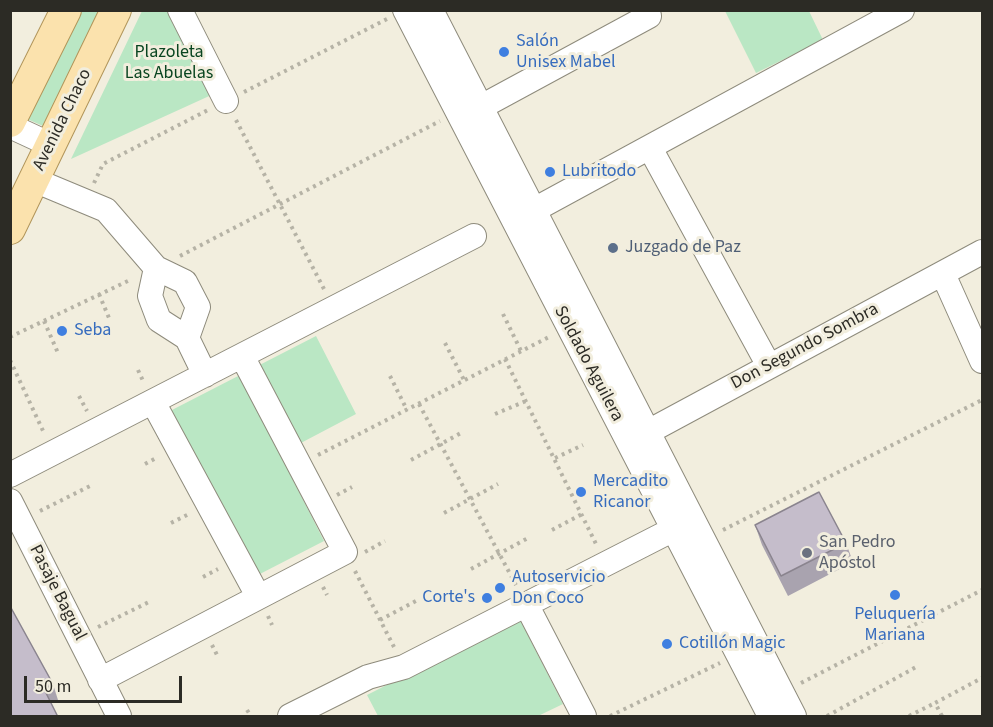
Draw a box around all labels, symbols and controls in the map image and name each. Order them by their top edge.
place label: Salón Unisex Mabel [516,31,615,74]
park label: Plazoleta Las Abuelas [125,42,213,84]
marker: Salón Unisex Mabel [497,45,511,59]
street label: Avenida Chaco [29,66,97,174]
place label: Lubritodo [562,161,636,183]
marker: Lubritodo [543,165,557,179]
place label: Juzgado de Paz [625,237,741,259]
marker: Juzgado de Paz [606,241,620,255]
street label: Don Segundo Sombra [728,299,882,395]
street label: Soldado Aguilera [548,302,628,426]
place label: Seba [74,320,111,342]
marker: Seba [55,324,69,338]
place label: Mercadito Ricanor [593,471,668,514]
marker: Mercadito Ricanor [574,485,588,499]
place label: San Pedro Apóstol [819,532,896,574]
street label: Pasaje Bagual [24,542,90,644]
marker: San Pedro Apóstol [800,546,814,560]
place label: Autoservicio Don Coco [512,567,605,610]
marker: Autoservicio Don Coco [493,581,507,595]
place label: Corte's [422,587,475,609]
marker: Peluquería Mariana [888,588,902,602]
marker: Corte's [480,591,494,605]
place label: Peluquería Mariana [854,604,936,646]
place label: Cotillón Magic [679,633,785,655]
marker: Cotillón Magic [660,637,674,651]
scale bar [27,664,184,702]
text: 50 m [35,674,71,699]

